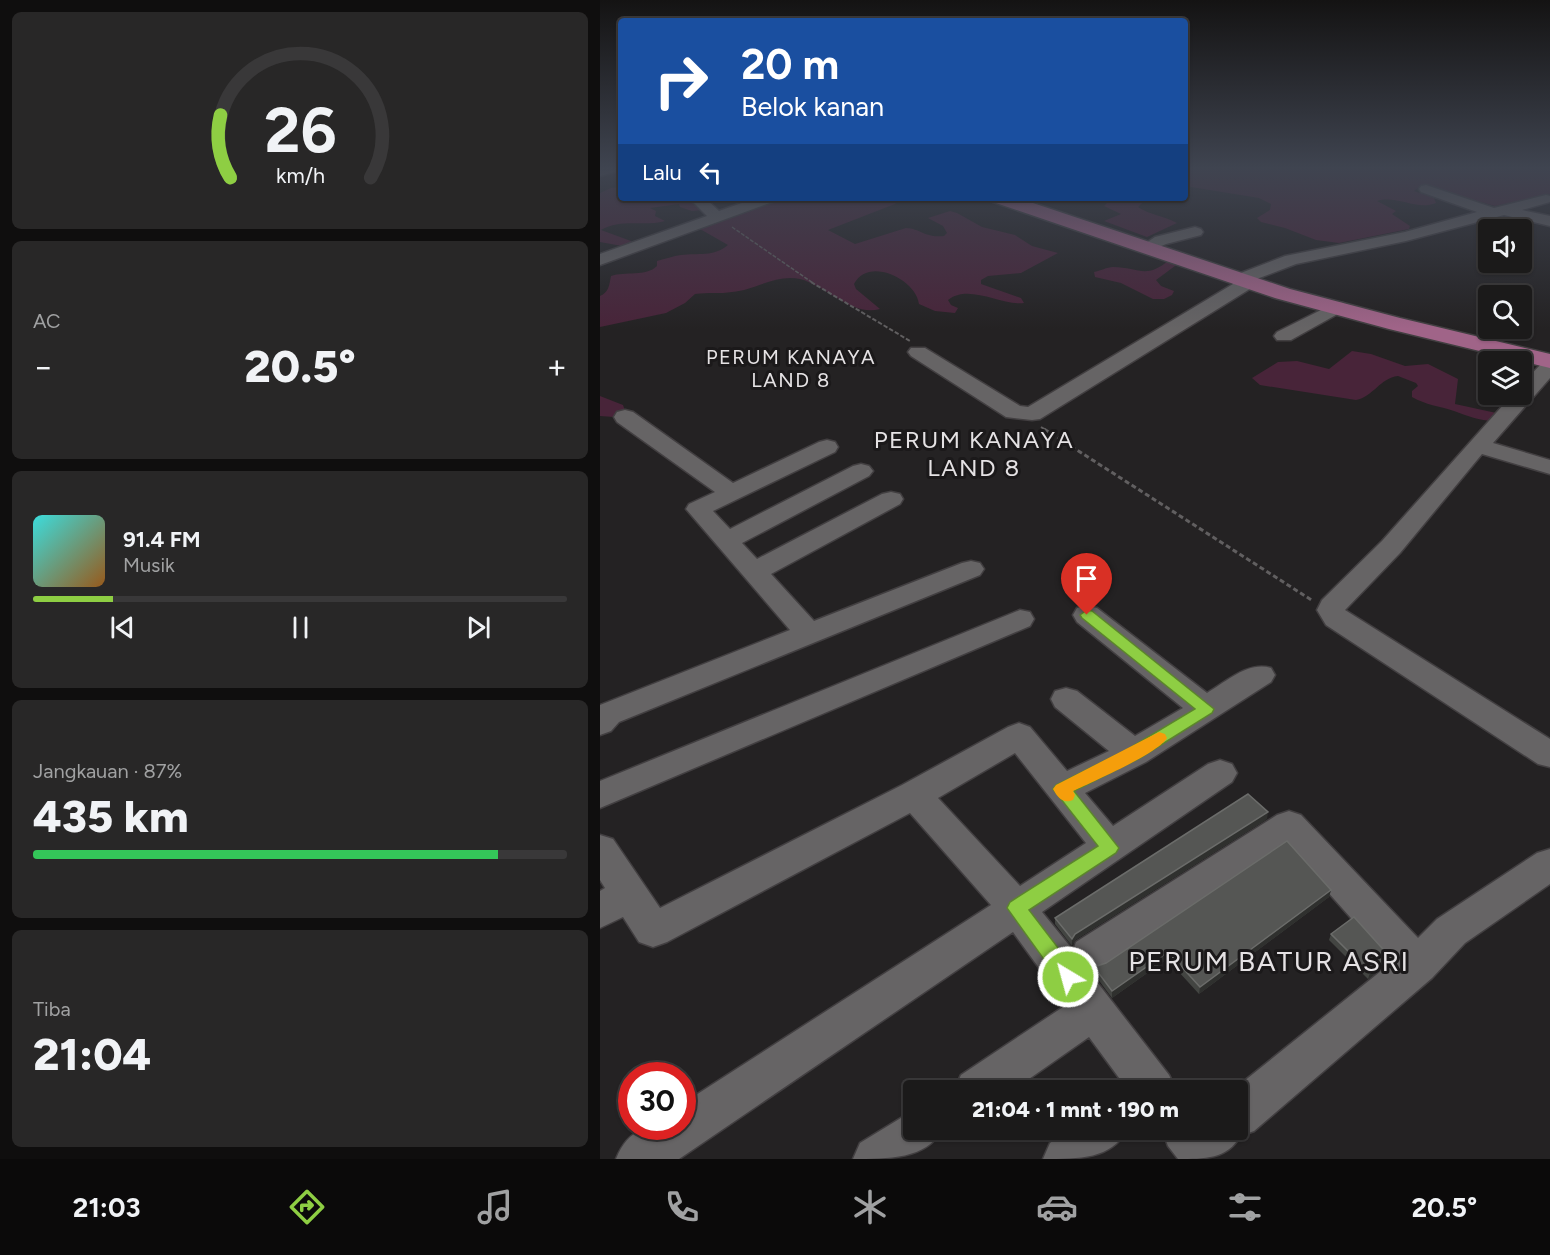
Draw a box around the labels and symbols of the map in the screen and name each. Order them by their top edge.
district label: PERUM KANAYA LAND 8 [706,345,876,392]
district label: PERUM KANAYA LAND 8 [874,425,1074,482]
pin [1061,553,1112,615]
district label: PERUM BATUR ASRI [1128,944,1410,978]
position arrow [1036,945,1100,1009]
speed limit sign: 30 [618,1062,696,1140]

